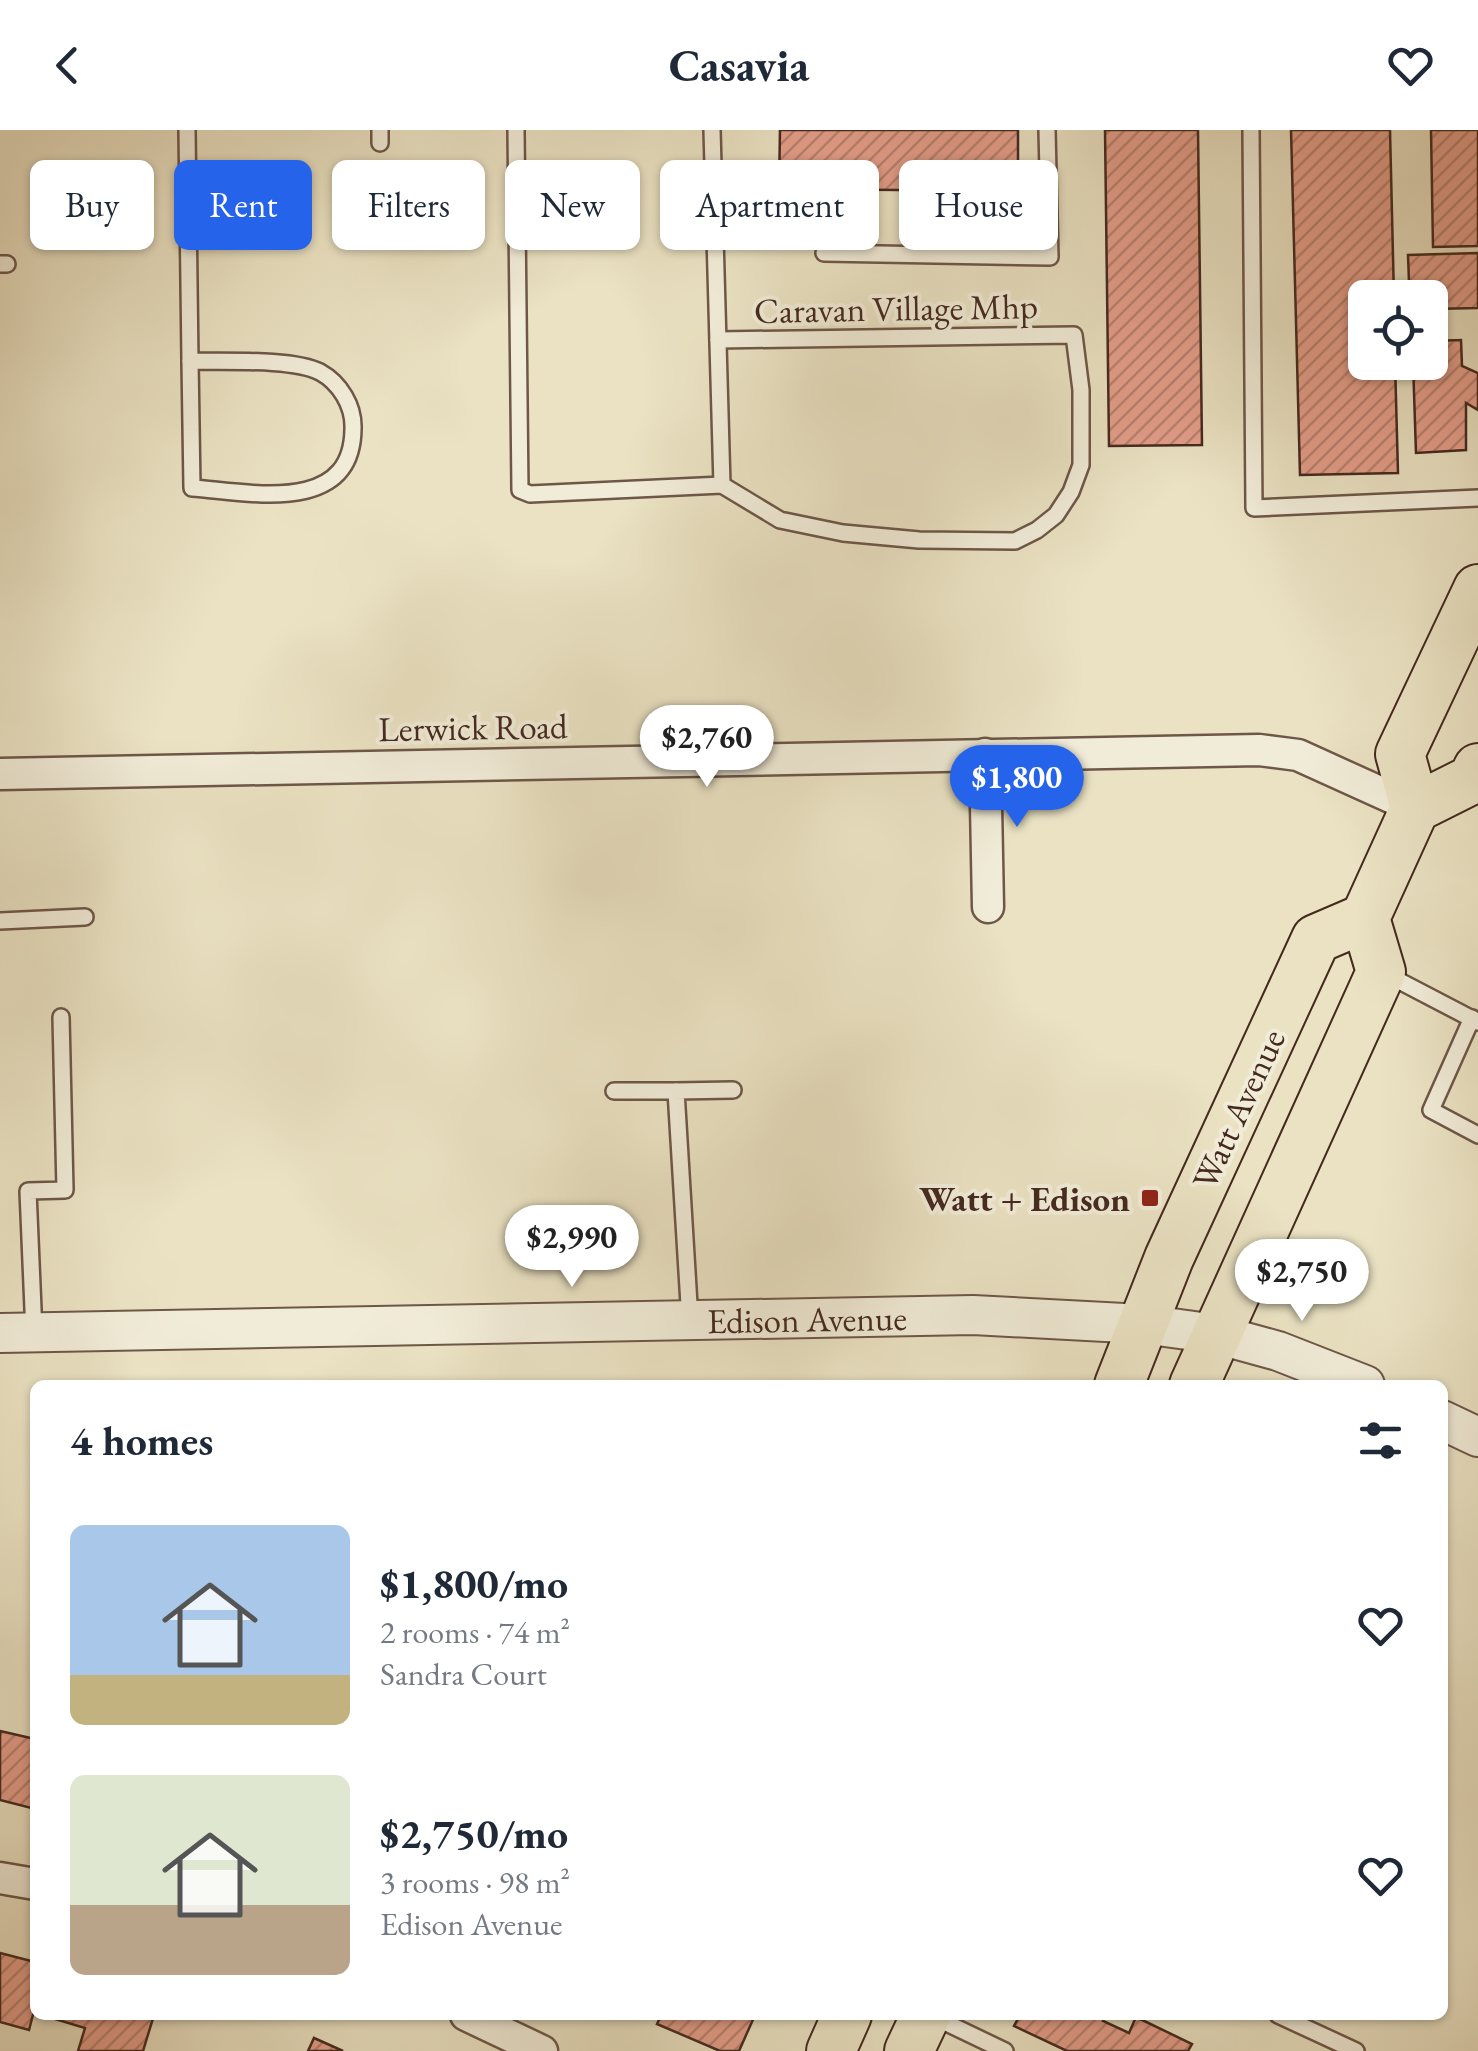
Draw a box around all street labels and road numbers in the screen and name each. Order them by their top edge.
street label: Caravan Village Mhp [754,283,1038,333]
street label: Lerwick Road [378,703,568,751]
street label: Watt Avenue [1181,1022,1295,1196]
street label: Edison Avenue [707,1295,907,1343]

